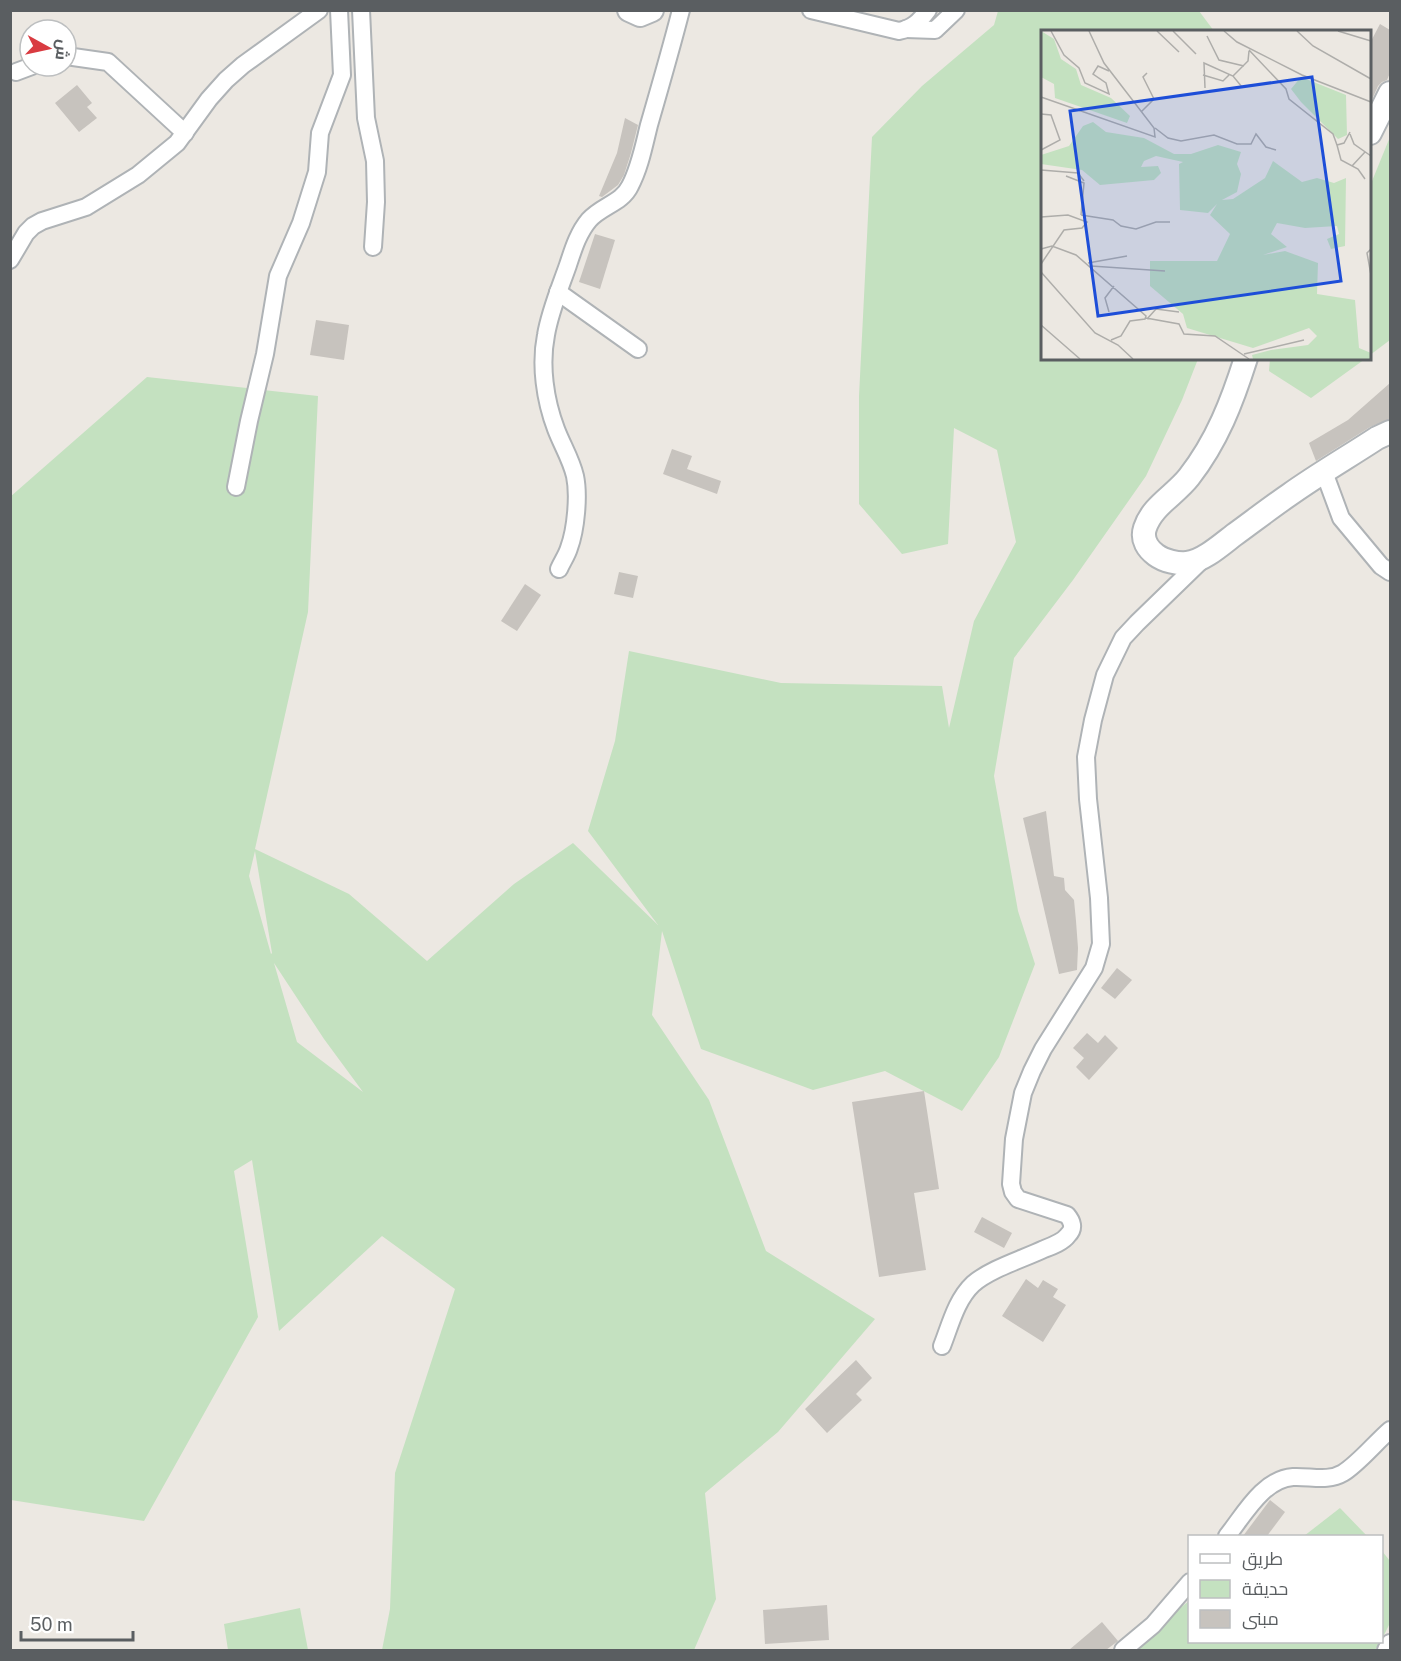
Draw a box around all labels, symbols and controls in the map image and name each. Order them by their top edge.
north arrow [18,18,78,78]
inset map [1041,30,1371,360]
text: ش [52,39,73,62]
legend [1188,1535,1383,1643]
text: طريق [1242,1548,1283,1571]
text: حديقة [1242,1578,1288,1599]
scale bar [21,1604,134,1642]
text: مبنى [1242,1608,1279,1630]
text: 50 m [30,1614,73,1635]

